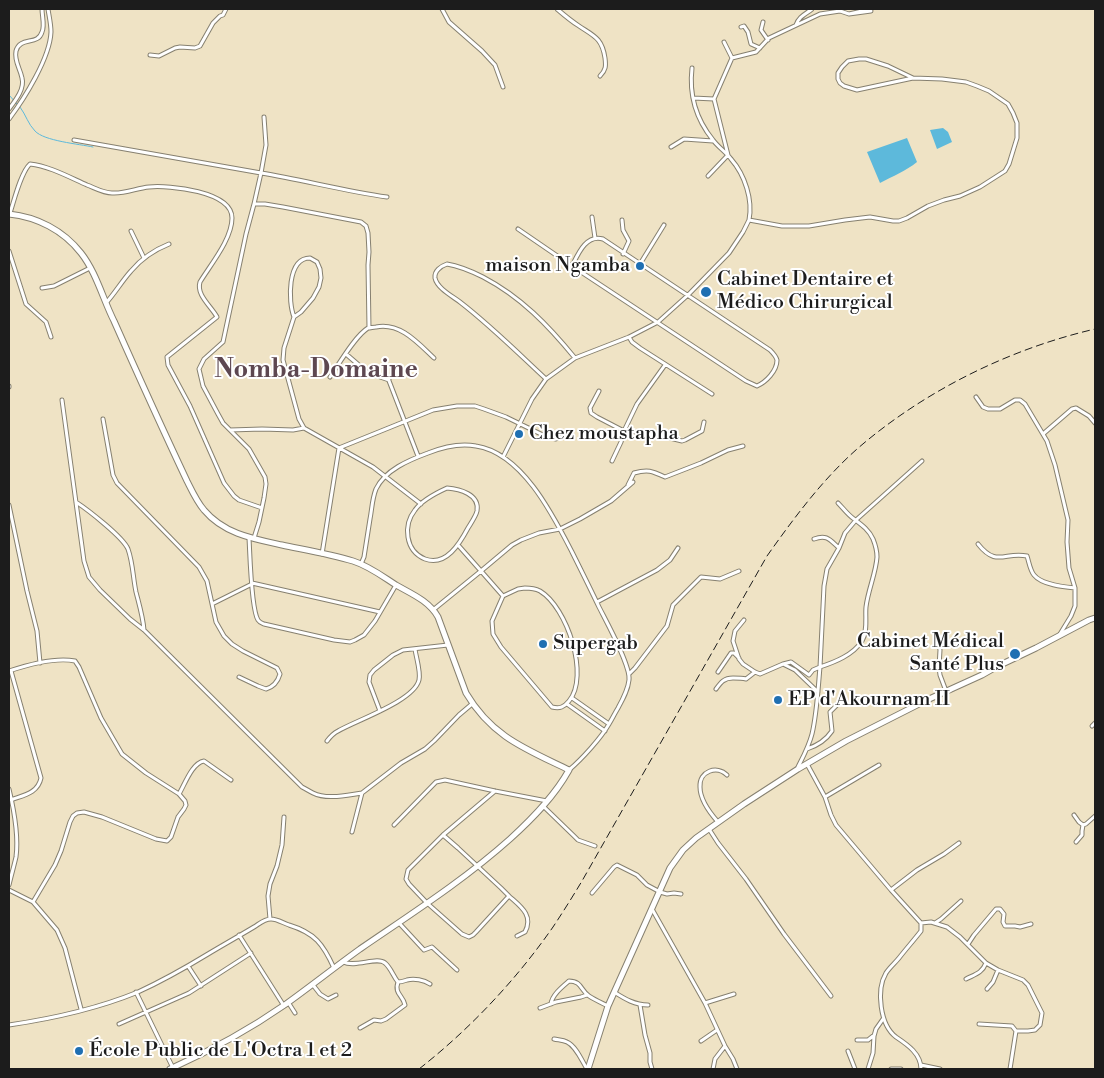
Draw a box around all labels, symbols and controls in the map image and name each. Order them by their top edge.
place label: maison Ngamba [485,254,630,278]
marker: maison Ngamba [634,260,646,272]
place label: Cabinet Dentaire et Médico Chirurgical [717,268,894,315]
marker: Cabinet Dentaire et Médico Chirurgical [699,285,713,299]
district label: Nomba-Domaine [214,356,418,386]
place label: Chez moustapha [529,422,679,446]
marker: Chez moustapha [513,428,525,440]
place label: Cabinet Médical Santé Plus [857,630,1004,677]
place label: Supergab [553,632,638,656]
marker: Supergab [537,638,549,650]
marker: Cabinet Médical Santé Plus [1008,647,1022,661]
place label: EP d'Akournam II [788,688,950,712]
marker: EP d'Akournam II [772,694,784,706]
place label: École Public de L'Octra 1 et 2 [89,1039,352,1063]
marker: École Public de L'Octra 1 et 2 [73,1045,85,1057]

